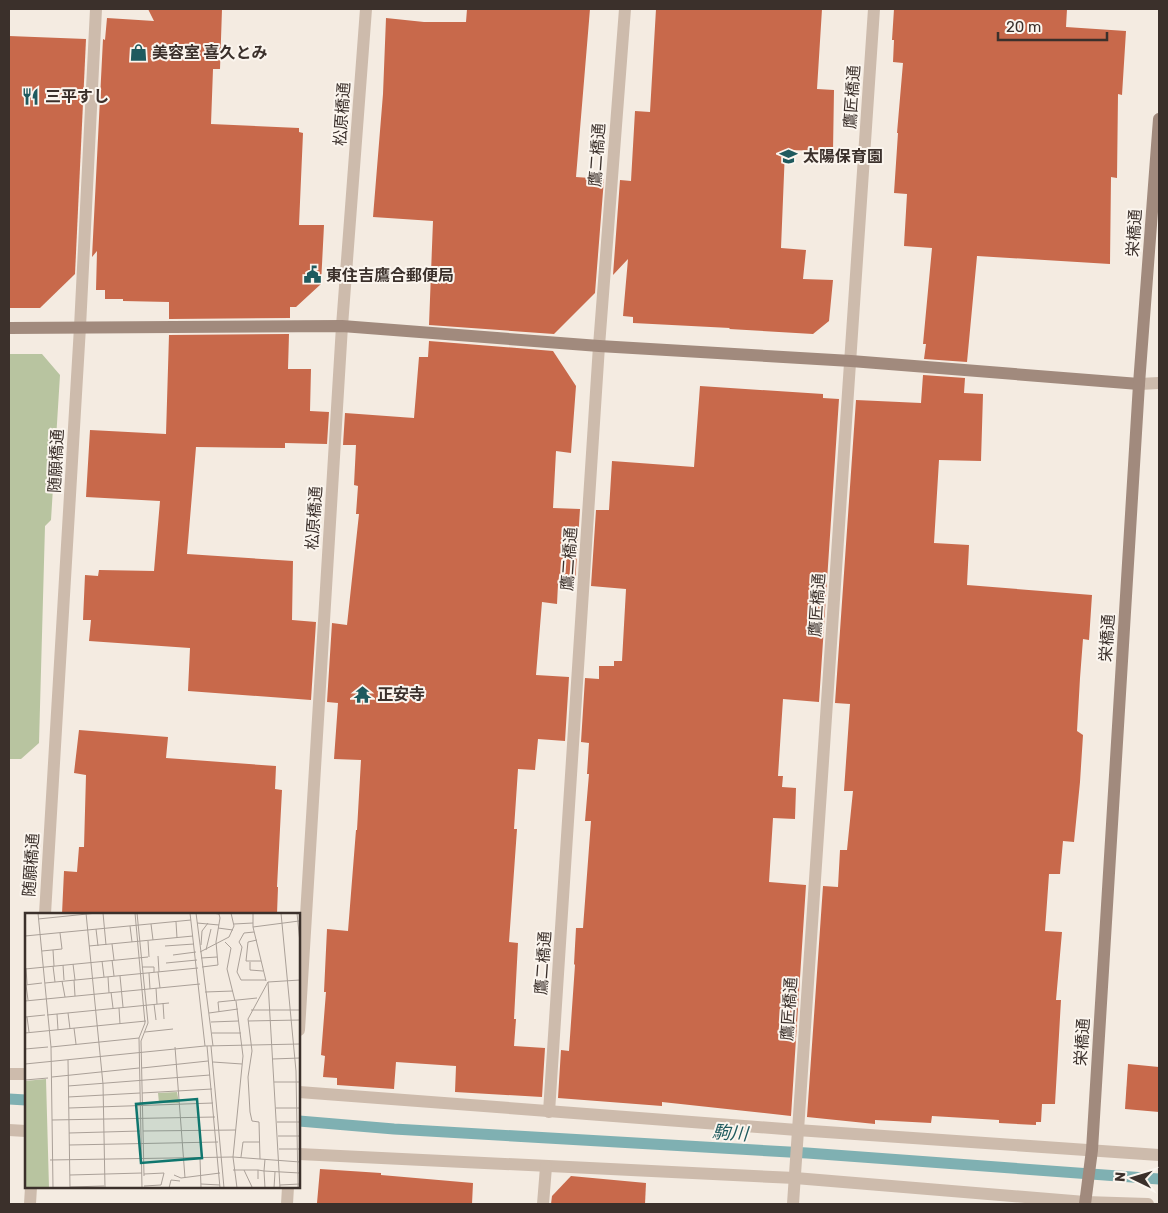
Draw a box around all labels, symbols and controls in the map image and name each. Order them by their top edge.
scale bar [998,10,1107,42]
text: 20 m [1006,18,1041,36]
shop icon: 美容室 喜久とみ [128,42,148,62]
place label: 美容室 喜久とみ [152,43,267,62]
street label: 鷹匠橋通 [840,64,864,130]
street label: 松原橋通 [330,81,354,147]
restaurant icon: 三平すし [21,86,41,106]
place label: 三平すし [45,87,109,106]
street label: 鷹二橋通 [585,122,609,188]
school or university icon: 太陽保育園 [779,146,799,166]
place label: 太陽保育園 [803,147,883,166]
street label: 栄橋通 [1123,208,1145,258]
public building icon: 東住吉鷹合郵便局 [302,265,322,285]
place label: 東住吉鷹合郵便局 [326,266,454,285]
street label: 随願橋通 [45,429,67,493]
street label: 松原橋通 [302,485,326,551]
street label: 鷹二橋通 [557,526,581,592]
street label: 鷹匠橋通 [805,572,829,638]
street label: 栄橋通 [1096,613,1118,663]
temple icon: 正安寺 [353,684,373,704]
place label: 正安寺 [377,685,425,704]
street label: 随願橋通 [19,832,43,898]
inset map [25,913,300,1188]
street label: 鷹二橋通 [531,930,555,996]
street label: 鷹匠橋通 [777,976,801,1042]
street label: 栄橋通 [1071,1017,1093,1067]
water label: 駒川 [711,1121,751,1145]
north arrow [1108,1153,1158,1203]
text: N [1112,1171,1129,1183]

